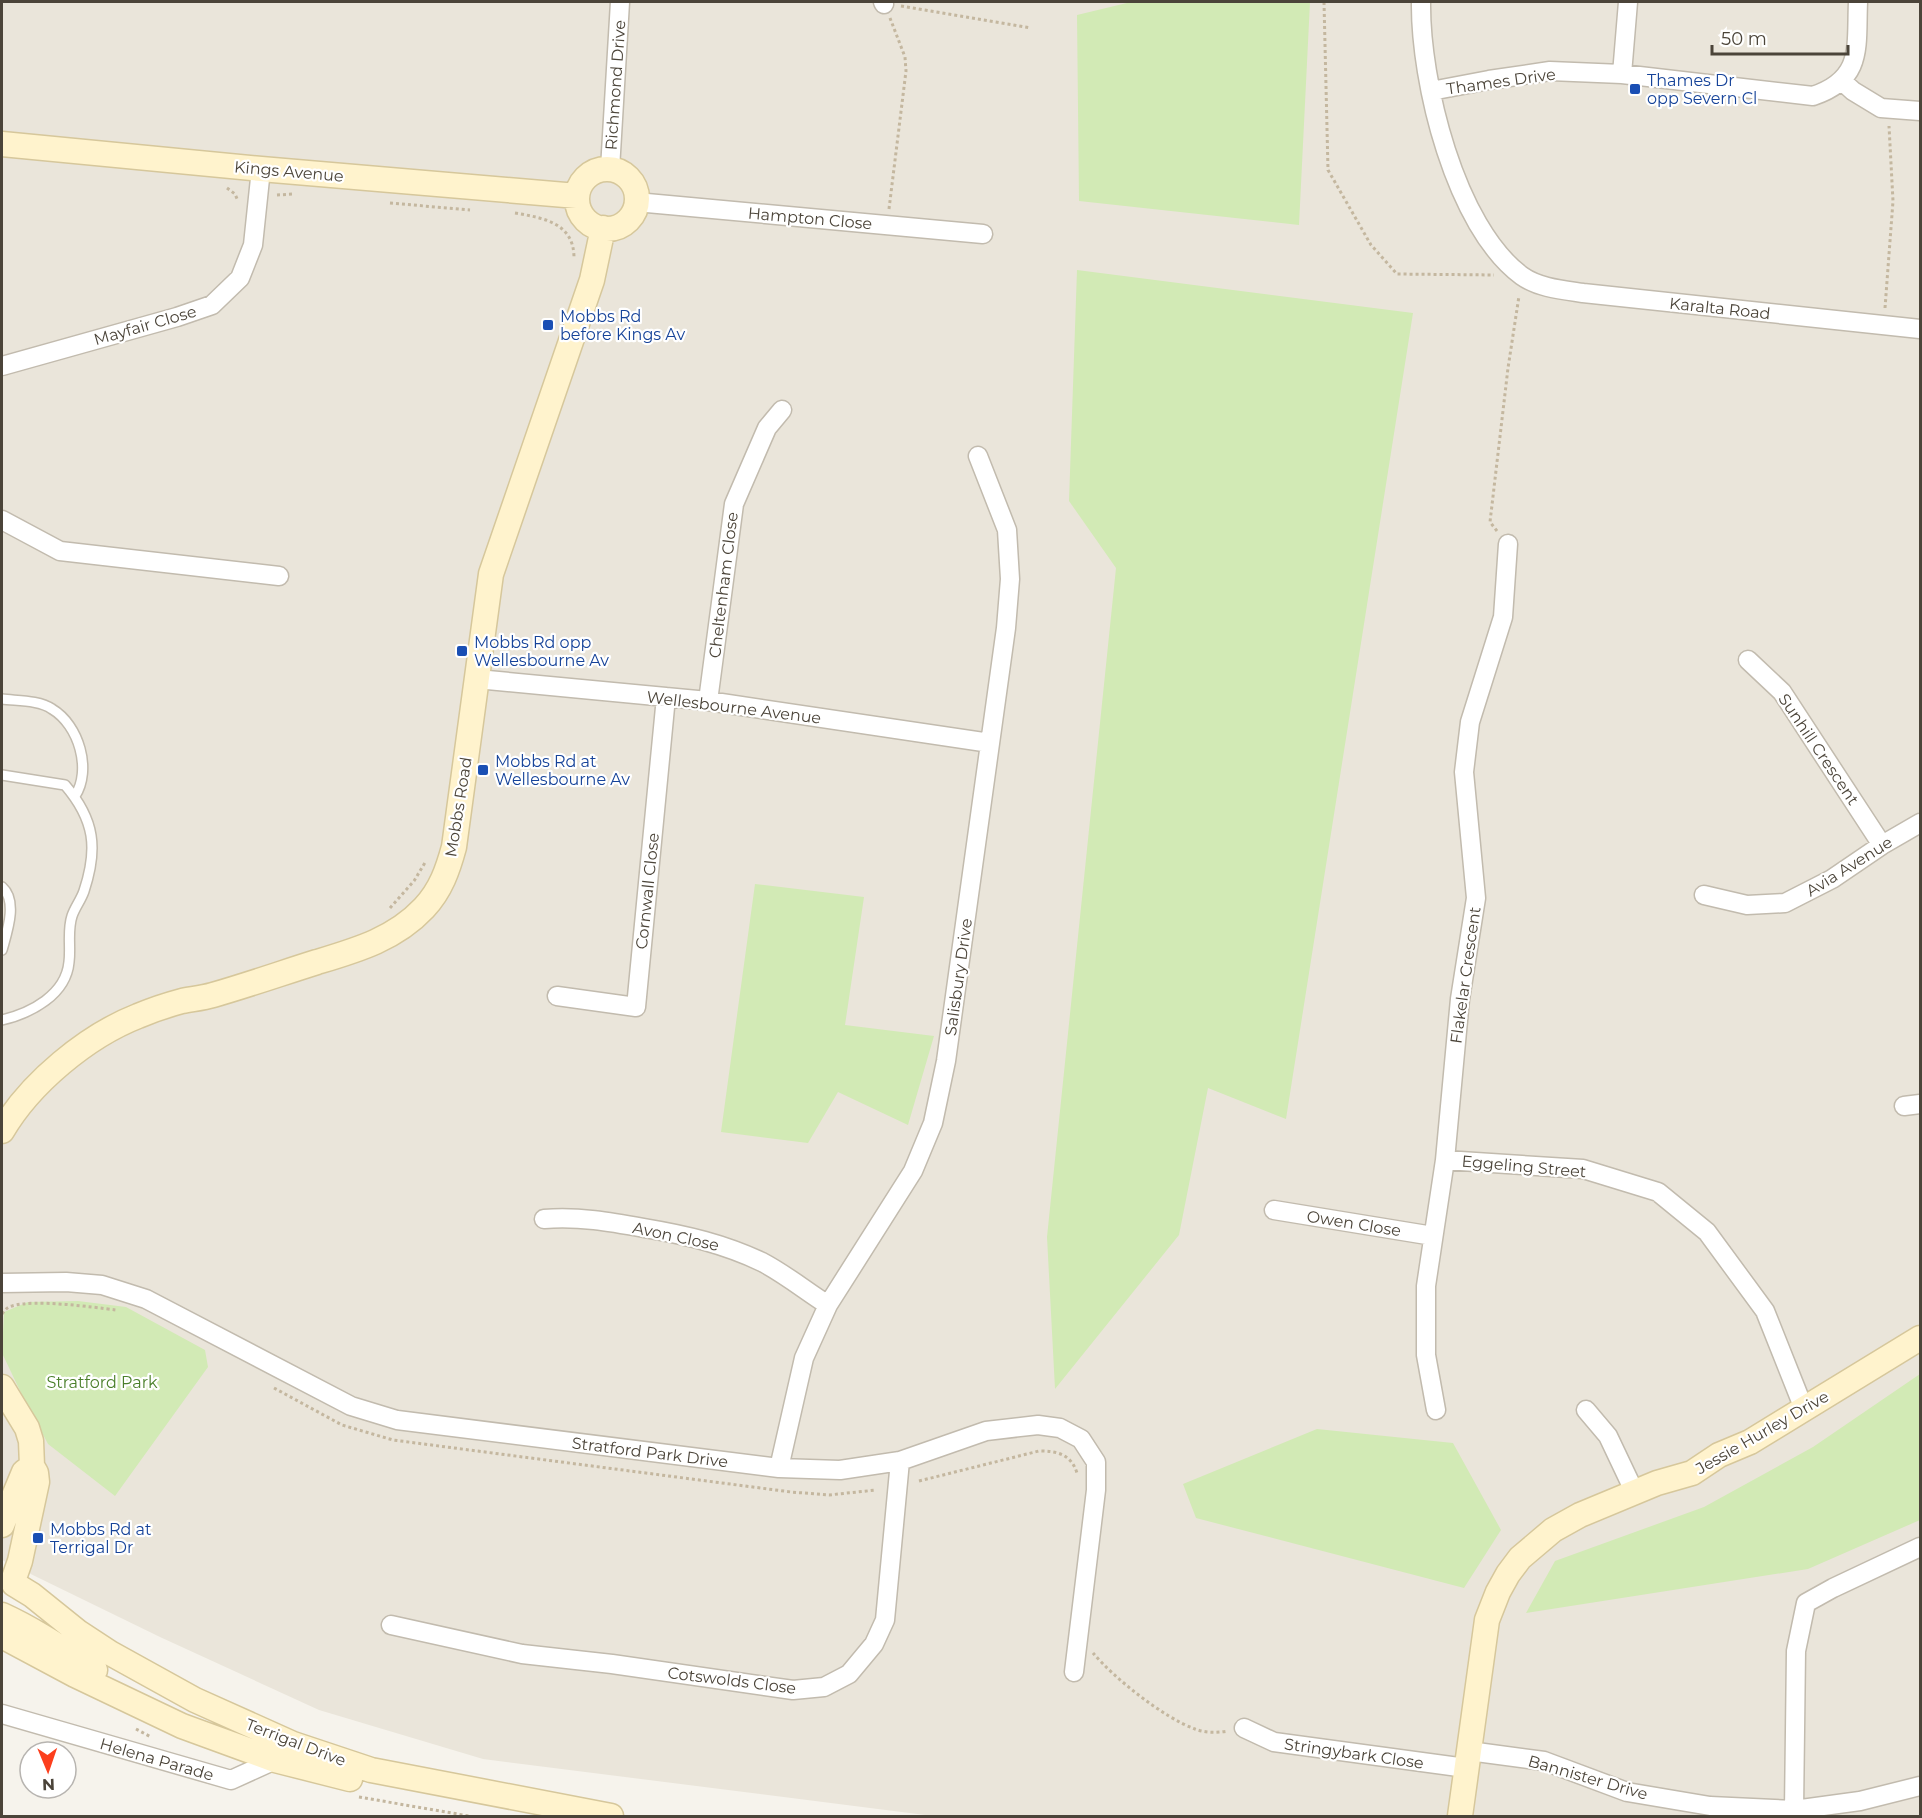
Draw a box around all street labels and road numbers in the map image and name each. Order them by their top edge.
street label: Richmond Drive [601,19,630,151]
street label: Thames Drive [1445,64,1557,99]
street label: Kings Avenue [233,157,344,186]
street label: Hampton Close [747,204,873,233]
street label: Karalta Road [1668,294,1771,323]
street label: Mayfair Close [92,302,199,349]
street label: Cheltenham Close [705,511,742,659]
street label: Wellesbourne Avenue [646,687,822,728]
street label: Sunhill Crescent [1774,690,1863,809]
street label: Mobbs Road [441,756,476,858]
street label: Cornwall Close [632,832,663,950]
street label: Avia Avenue [1803,832,1896,900]
street label: Flakelar Crescent [1446,905,1485,1045]
street label: Salisbury Drive [941,917,976,1037]
street label: Eggeling Street [1461,1152,1588,1181]
street label: Owen Close [1305,1207,1402,1240]
street label: Avon Close [631,1218,721,1255]
street label: Jessie Hurley Drive [1692,1387,1832,1479]
street label: Stratford Park Drive [571,1433,729,1472]
street label: Cotswolds Close [667,1663,797,1698]
street label: Terrigal Drive [243,1715,349,1770]
street label: Helena Parade [98,1734,216,1785]
street label: Stringybark Close [1283,1734,1425,1773]
street label: Bannister Drive [1526,1751,1650,1804]

